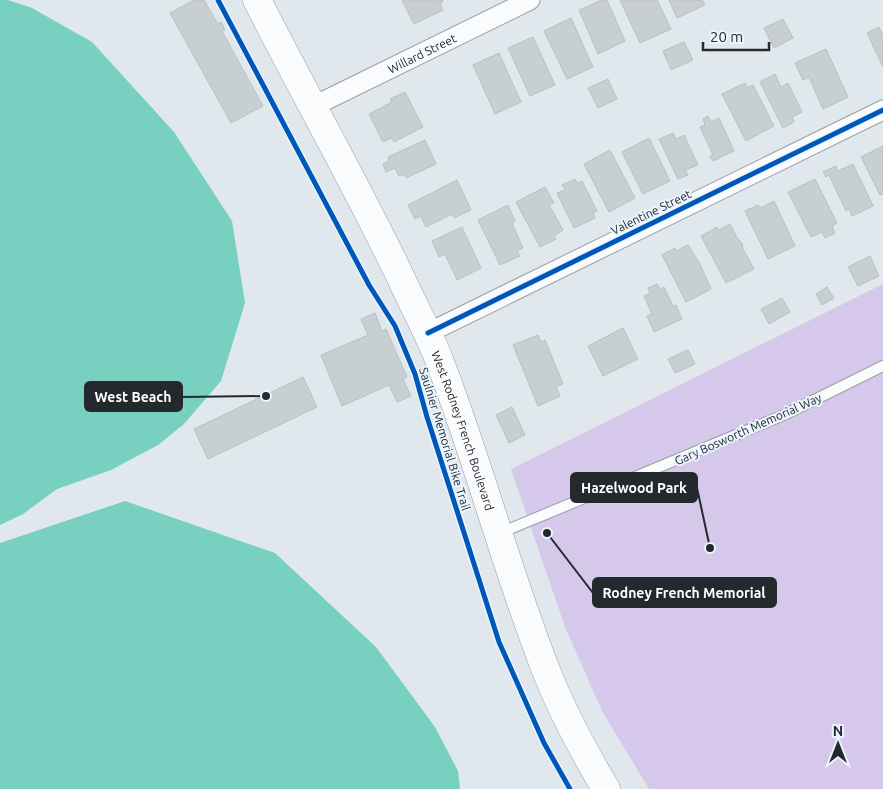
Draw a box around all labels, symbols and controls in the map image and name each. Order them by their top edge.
scale bar [703,20,769,52]
text: 20 m [710,28,743,45]
street label: Willard Street [385,31,458,75]
street label: Valentine Street [609,187,693,237]
street label: West Rodney French Boulevard [430,349,497,512]
street label: Saulnier Memorial Bike Trail [417,366,473,512]
callout: West Beach [85,382,182,411]
text: West Beach [95,389,171,405]
street label: Gary Bosworth Memorial Way [673,391,824,467]
callout: Hazelwood Park [571,473,697,502]
text: Hazelwood Park [581,480,687,496]
callout: Rodney French Memorial [593,578,776,607]
text: Rodney French Memorial [602,585,766,601]
north arrow [813,719,863,769]
text: N [833,723,843,739]

